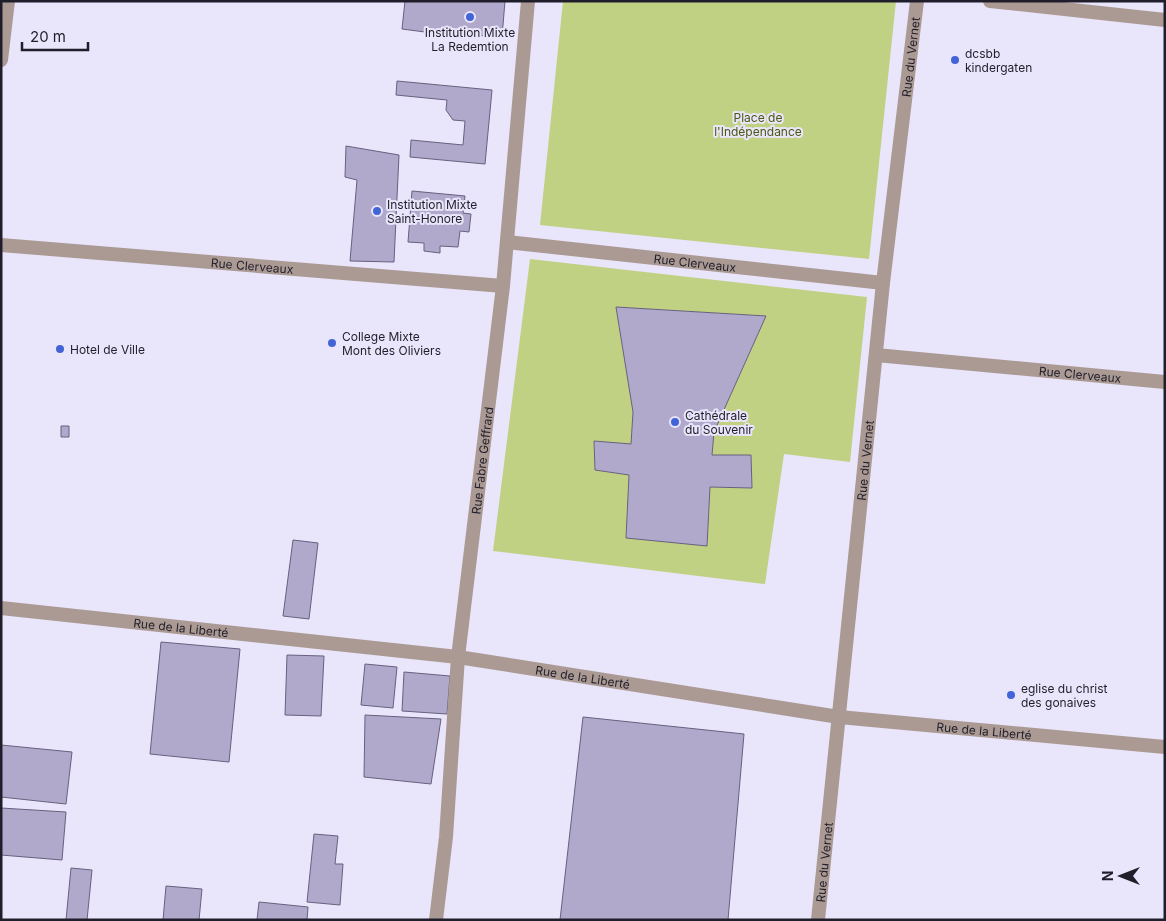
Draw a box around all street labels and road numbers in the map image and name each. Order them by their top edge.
street label: Rue du Vernet [898,16,923,98]
street label: Rue Clerveaux [653,251,737,274]
street label: Rue Clerveaux [210,255,294,276]
street label: Rue Clerveaux [1038,363,1122,385]
street label: Rue Fabre Geffrard [468,406,496,515]
street label: Rue du Vernet [853,420,876,501]
street label: Rue de la Liberté [133,615,229,640]
street label: Rue de la Liberté [534,662,631,692]
street label: Rue de la Liberté [936,719,1032,742]
street label: Rue du Vernet [812,821,835,903]

